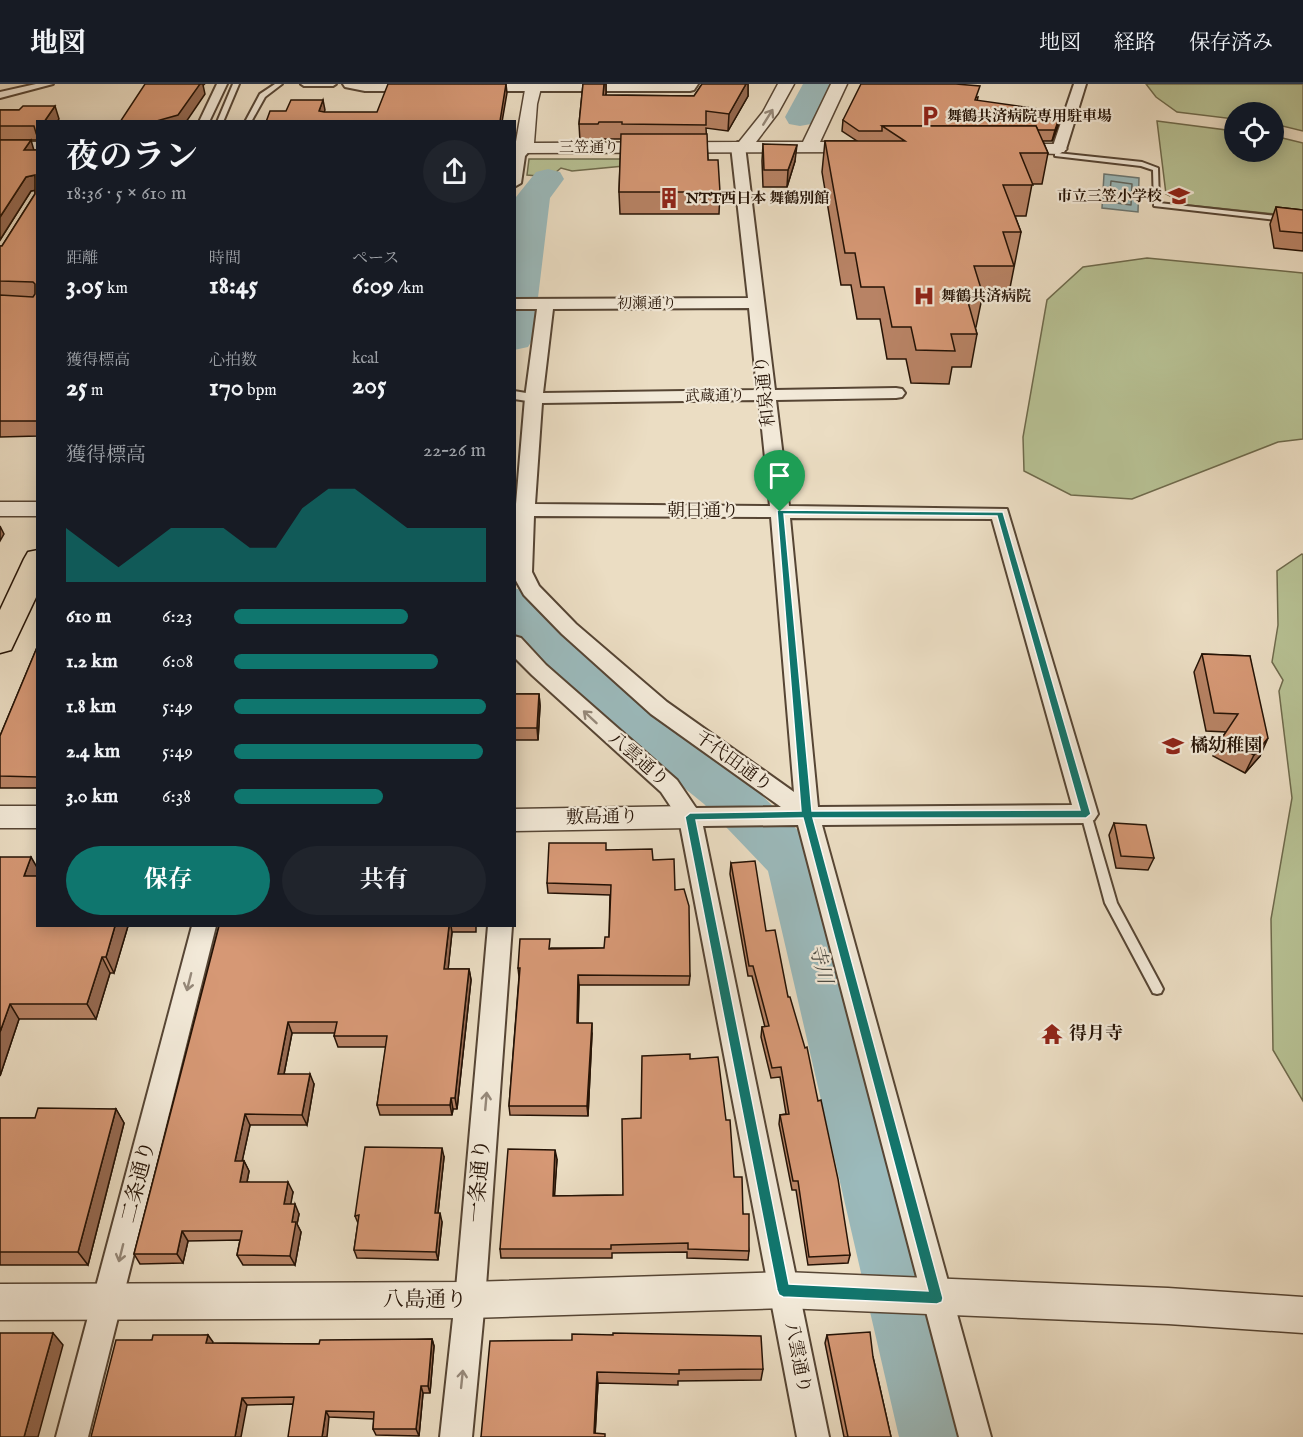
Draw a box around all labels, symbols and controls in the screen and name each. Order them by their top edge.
text: 地図 [30,27,86,62]
text: 地図 [1039,30,1081,57]
text: 経路 [1114,30,1156,57]
text: 保存済み [1189,30,1273,57]
map controls [1224,102,1284,162]
button: locate [1224,102,1284,162]
parking icon: 舞鶴共済病院専用駐車場 [918,104,942,128]
place label: 舞鶴共済病院専用駐車場 [947,107,1112,126]
one-way arrow [762,109,774,126]
text: 夜のラン [66,137,198,179]
street label: 三笠通り [559,138,619,157]
button: share [423,140,486,203]
text: 18:36 · 5 × 610 m [66,181,186,206]
school or university icon: 市立三笠小学校 [1167,184,1191,208]
building icon: NTT西日本 舞鶴別館 [657,186,681,210]
place label: 市立三笠小学校 [1057,187,1162,206]
place label: NTT西日本 舞鶴別館 [685,189,829,208]
text: 距離 [66,249,98,269]
text: 時間 [209,249,241,269]
text: ペース [352,249,399,269]
text: 3.05 [66,269,103,302]
text: 18:45 [209,269,258,302]
text: 6:09 [352,269,394,302]
text: km [103,279,128,299]
text: /km [394,279,424,299]
hospital icon: 舞鶴共済病院 [912,284,936,308]
place label: 舞鶴共済病院 [941,287,1031,306]
street label: 初瀬通り [617,294,677,313]
text: kcal [352,349,379,369]
text: 獲得標高 [66,351,130,371]
text: 心拍数 [209,351,257,371]
street label: 和泉通り [751,354,781,428]
text: 205 [352,369,386,402]
text: 25 [66,371,88,404]
text: 170 [209,371,244,404]
text: m [88,381,103,401]
text: bpm [244,381,277,401]
street label: 武蔵通り [685,386,745,406]
text: 22–26 m [423,438,486,463]
text: 獲得標高 [66,443,146,468]
pin [754,450,805,512]
icon: arrive [763,459,796,492]
street label: 朝日通り [667,500,739,523]
text: 610 m [66,604,111,629]
text: 6:23 [162,604,193,629]
text: 1.2 km [66,649,118,674]
text: 6:08 [162,649,193,674]
text: 1.8 km [66,694,116,719]
text: 5:49 [162,694,193,719]
one-way arrow [583,710,598,724]
street label: 千代田通り [690,726,776,798]
street label: 八雲通り [603,728,673,792]
school or university icon: 橘幼稚園 [1161,734,1185,758]
place label: 橘幼稚園 [1190,735,1262,758]
text: 2.4 km [66,739,120,764]
text: 5:49 [162,739,193,764]
text: 3.0 km [66,784,118,809]
text: 6:38 [162,784,191,809]
street label: 敷島通り [566,806,638,830]
button: 保存 [66,846,270,915]
button: 共有 [282,846,486,915]
water label: 寺川 [803,942,837,988]
one-way arrow [183,972,195,991]
temple icon: 得月寺 [1040,1022,1064,1046]
place label: 得月寺 [1069,1023,1123,1046]
one-way arrow [481,1091,492,1111]
street label: 二条通り [116,1138,162,1226]
street label: 一条通り [463,1138,497,1224]
one-way arrow [115,1243,126,1262]
street label: 八島通り [383,1287,467,1314]
street label: 八雲通り [779,1320,815,1396]
one-way arrow [457,1369,468,1389]

